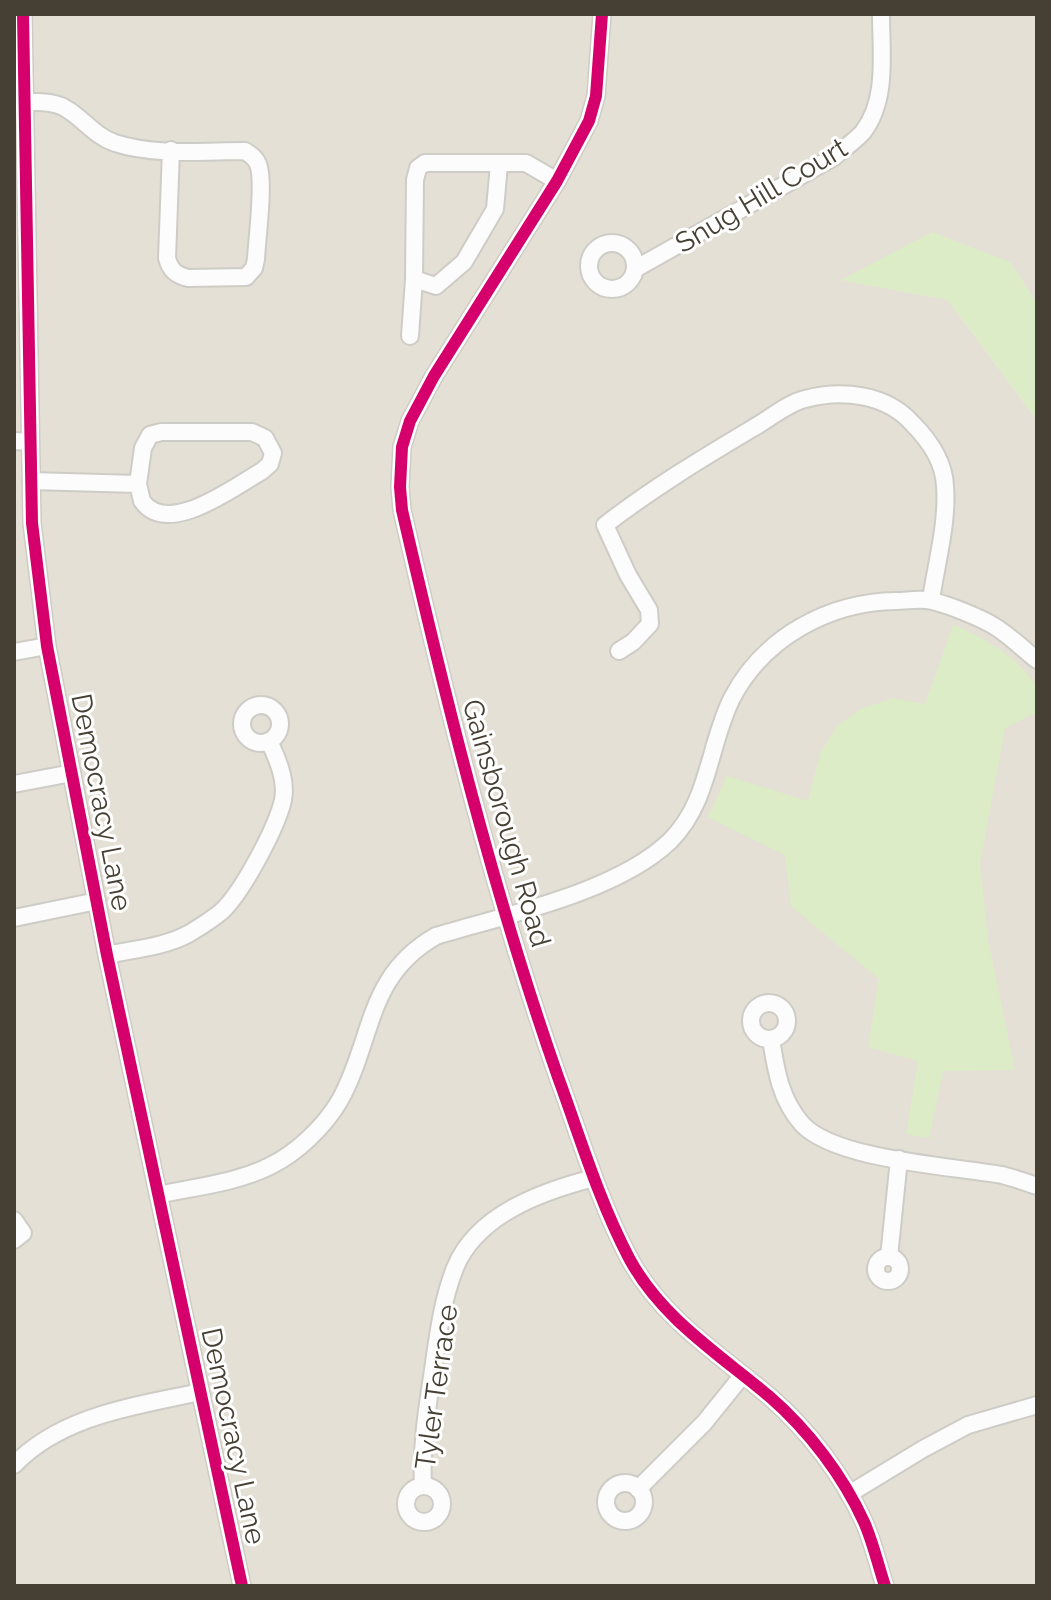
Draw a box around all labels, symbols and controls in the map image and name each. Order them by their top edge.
street label: Snug Hill Court [669,131,854,260]
street label: Democracy Lane [64,691,139,913]
street label: Gainsborough Road [455,696,558,951]
street label: Tyler Terrace [409,1302,464,1472]
street label: Democracy Lane [194,1325,273,1547]

